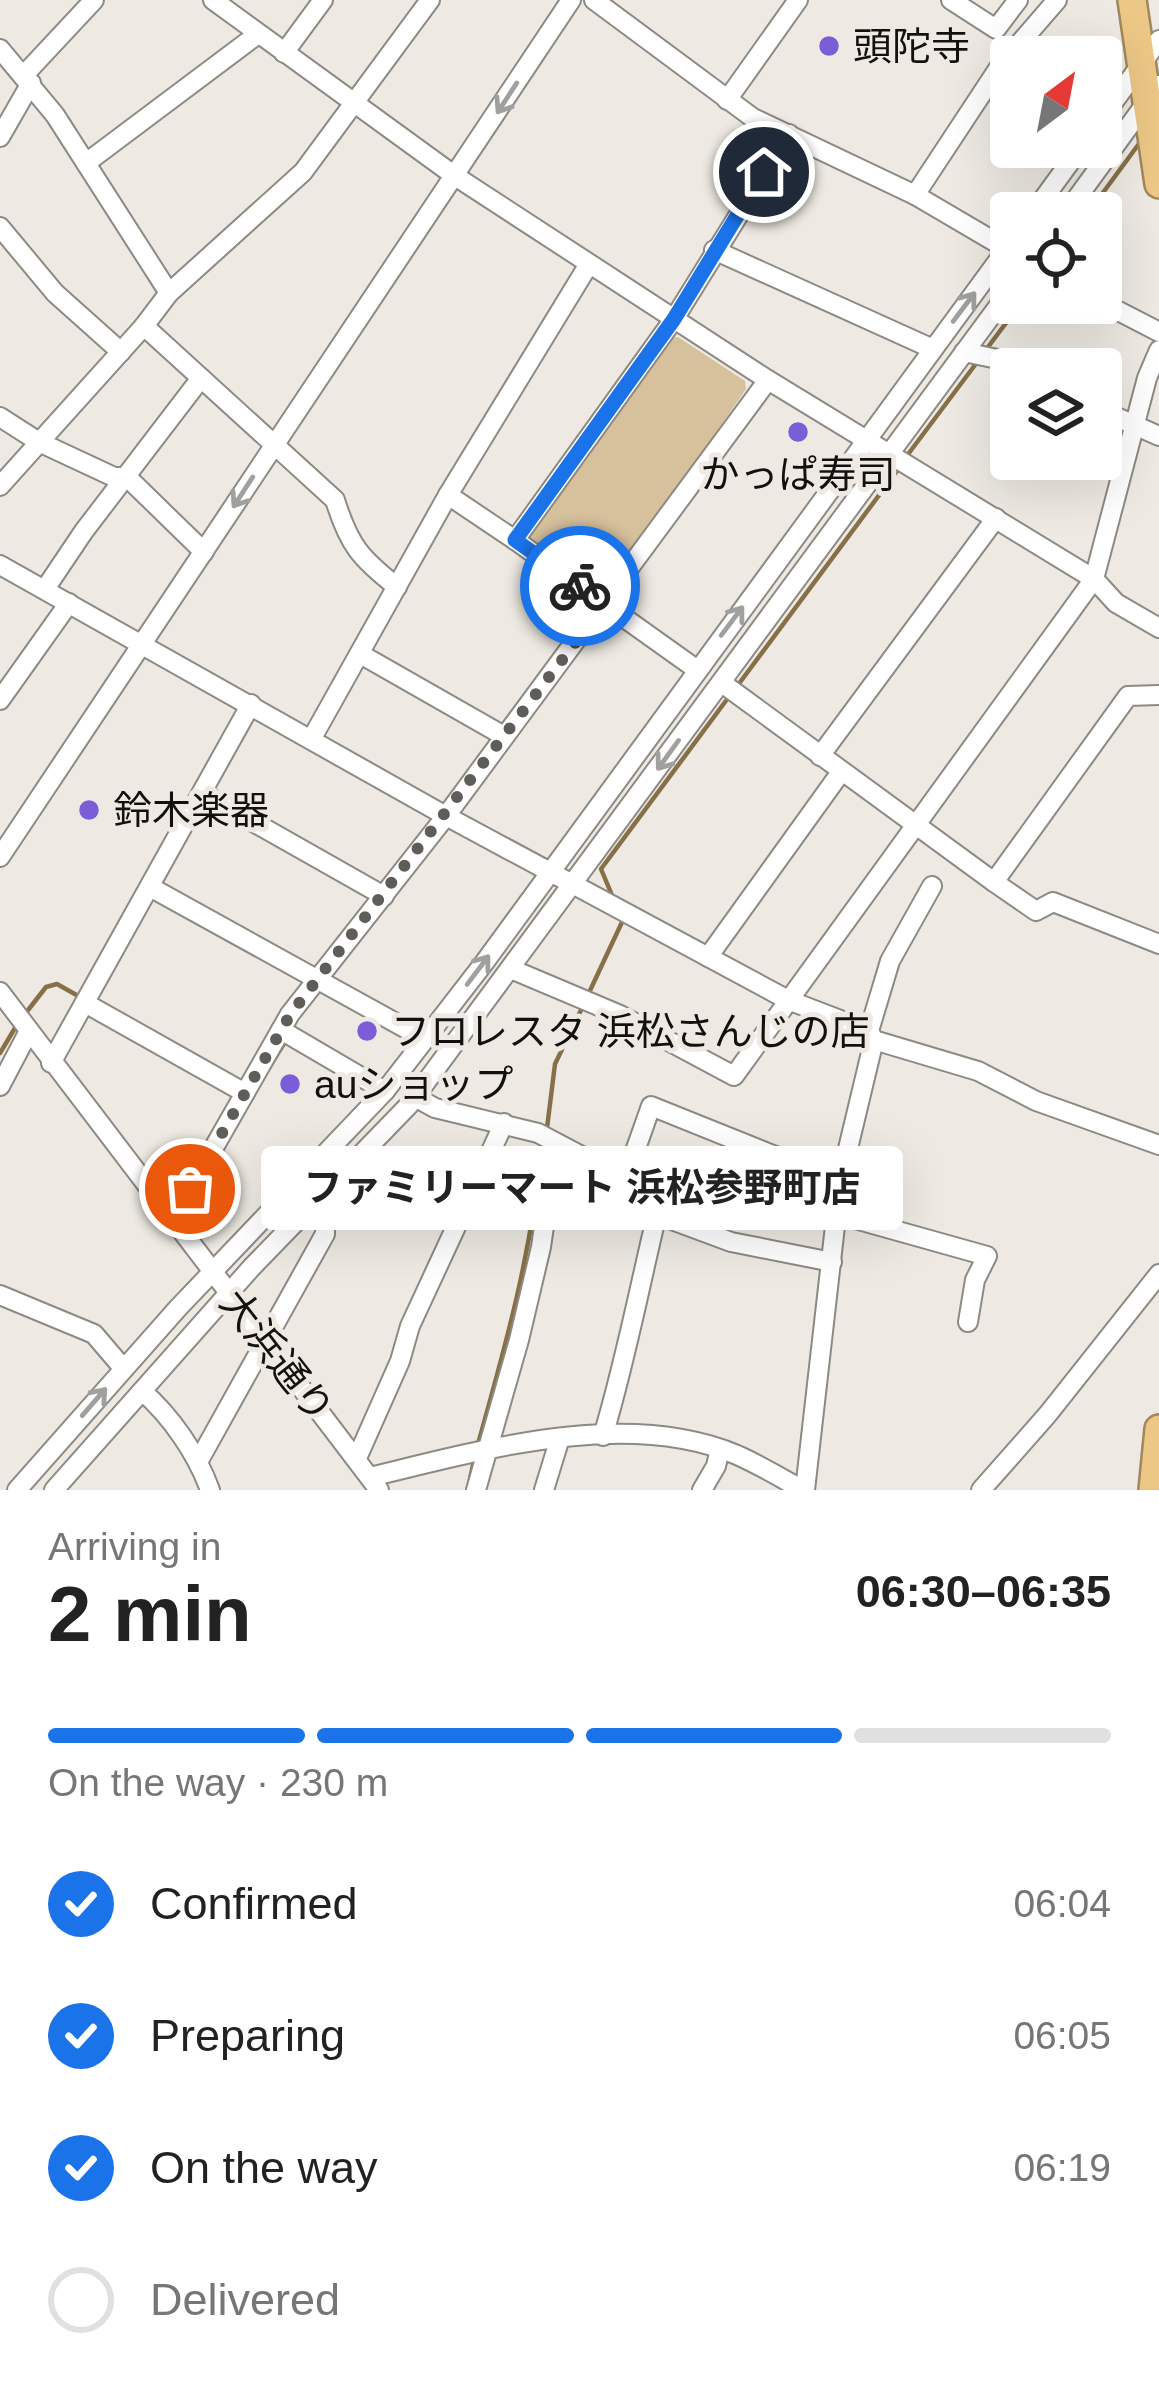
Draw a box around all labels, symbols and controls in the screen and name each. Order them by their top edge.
place label: 頭陀寺 [853,25,970,68]
marker: 頭陀寺 [816,33,842,59]
north arrow [990,36,1122,168]
map controls [990,36,1122,480]
one-way arrow [494,80,519,114]
pin [713,121,815,223]
icon: home [731,139,797,205]
button: locate [990,192,1122,324]
one-way arrow [950,291,976,324]
button: layers [990,348,1122,480]
marker: かっぱ寿司 [785,419,811,445]
place label: かっぱ寿司 [700,453,896,496]
one-way arrow [231,474,256,508]
courier [520,526,640,646]
icon: bike [547,553,613,619]
one-way arrow [719,605,745,638]
one-way arrow [656,738,682,771]
place label: 鈴木楽器 [113,789,269,832]
marker: 鈴木楽器 [76,797,102,823]
one-way arrow [465,955,491,987]
place label: フロレスタ 浜松さんじの店 [391,1010,870,1053]
marker: フロレスタ 浜松さんじの店 [354,1018,380,1044]
place label: auショップ [314,1063,513,1106]
marker: auショップ [277,1071,303,1097]
pin [139,1138,241,1240]
callout: ファミリーマート 浜松参野町店 [262,1147,904,1231]
icon: bag [157,1156,223,1222]
text: ファミリーマート 浜松参野町店 [304,1166,860,1209]
street label: 大浜通り [212,1281,342,1431]
one-way arrow [80,1387,107,1418]
text: Arriving in [48,1525,221,1568]
text: 06:30–06:35 [856,1566,1111,1617]
text: 2 min [48,1570,252,1658]
text: On the way · 230 m [48,1761,388,1804]
icon: check [48,1871,114,1937]
text: Confirmed [150,1878,358,1929]
text: 06:04 [1013,1882,1111,1925]
icon: check [48,2003,114,2069]
text: Preparing [150,2010,345,2061]
text: 06:05 [1013,2014,1111,2057]
icon: check [48,2135,114,2201]
text: On the way [150,2142,378,2193]
text: 06:19 [1013,2146,1111,2189]
text: Delivered [150,2274,340,2325]

